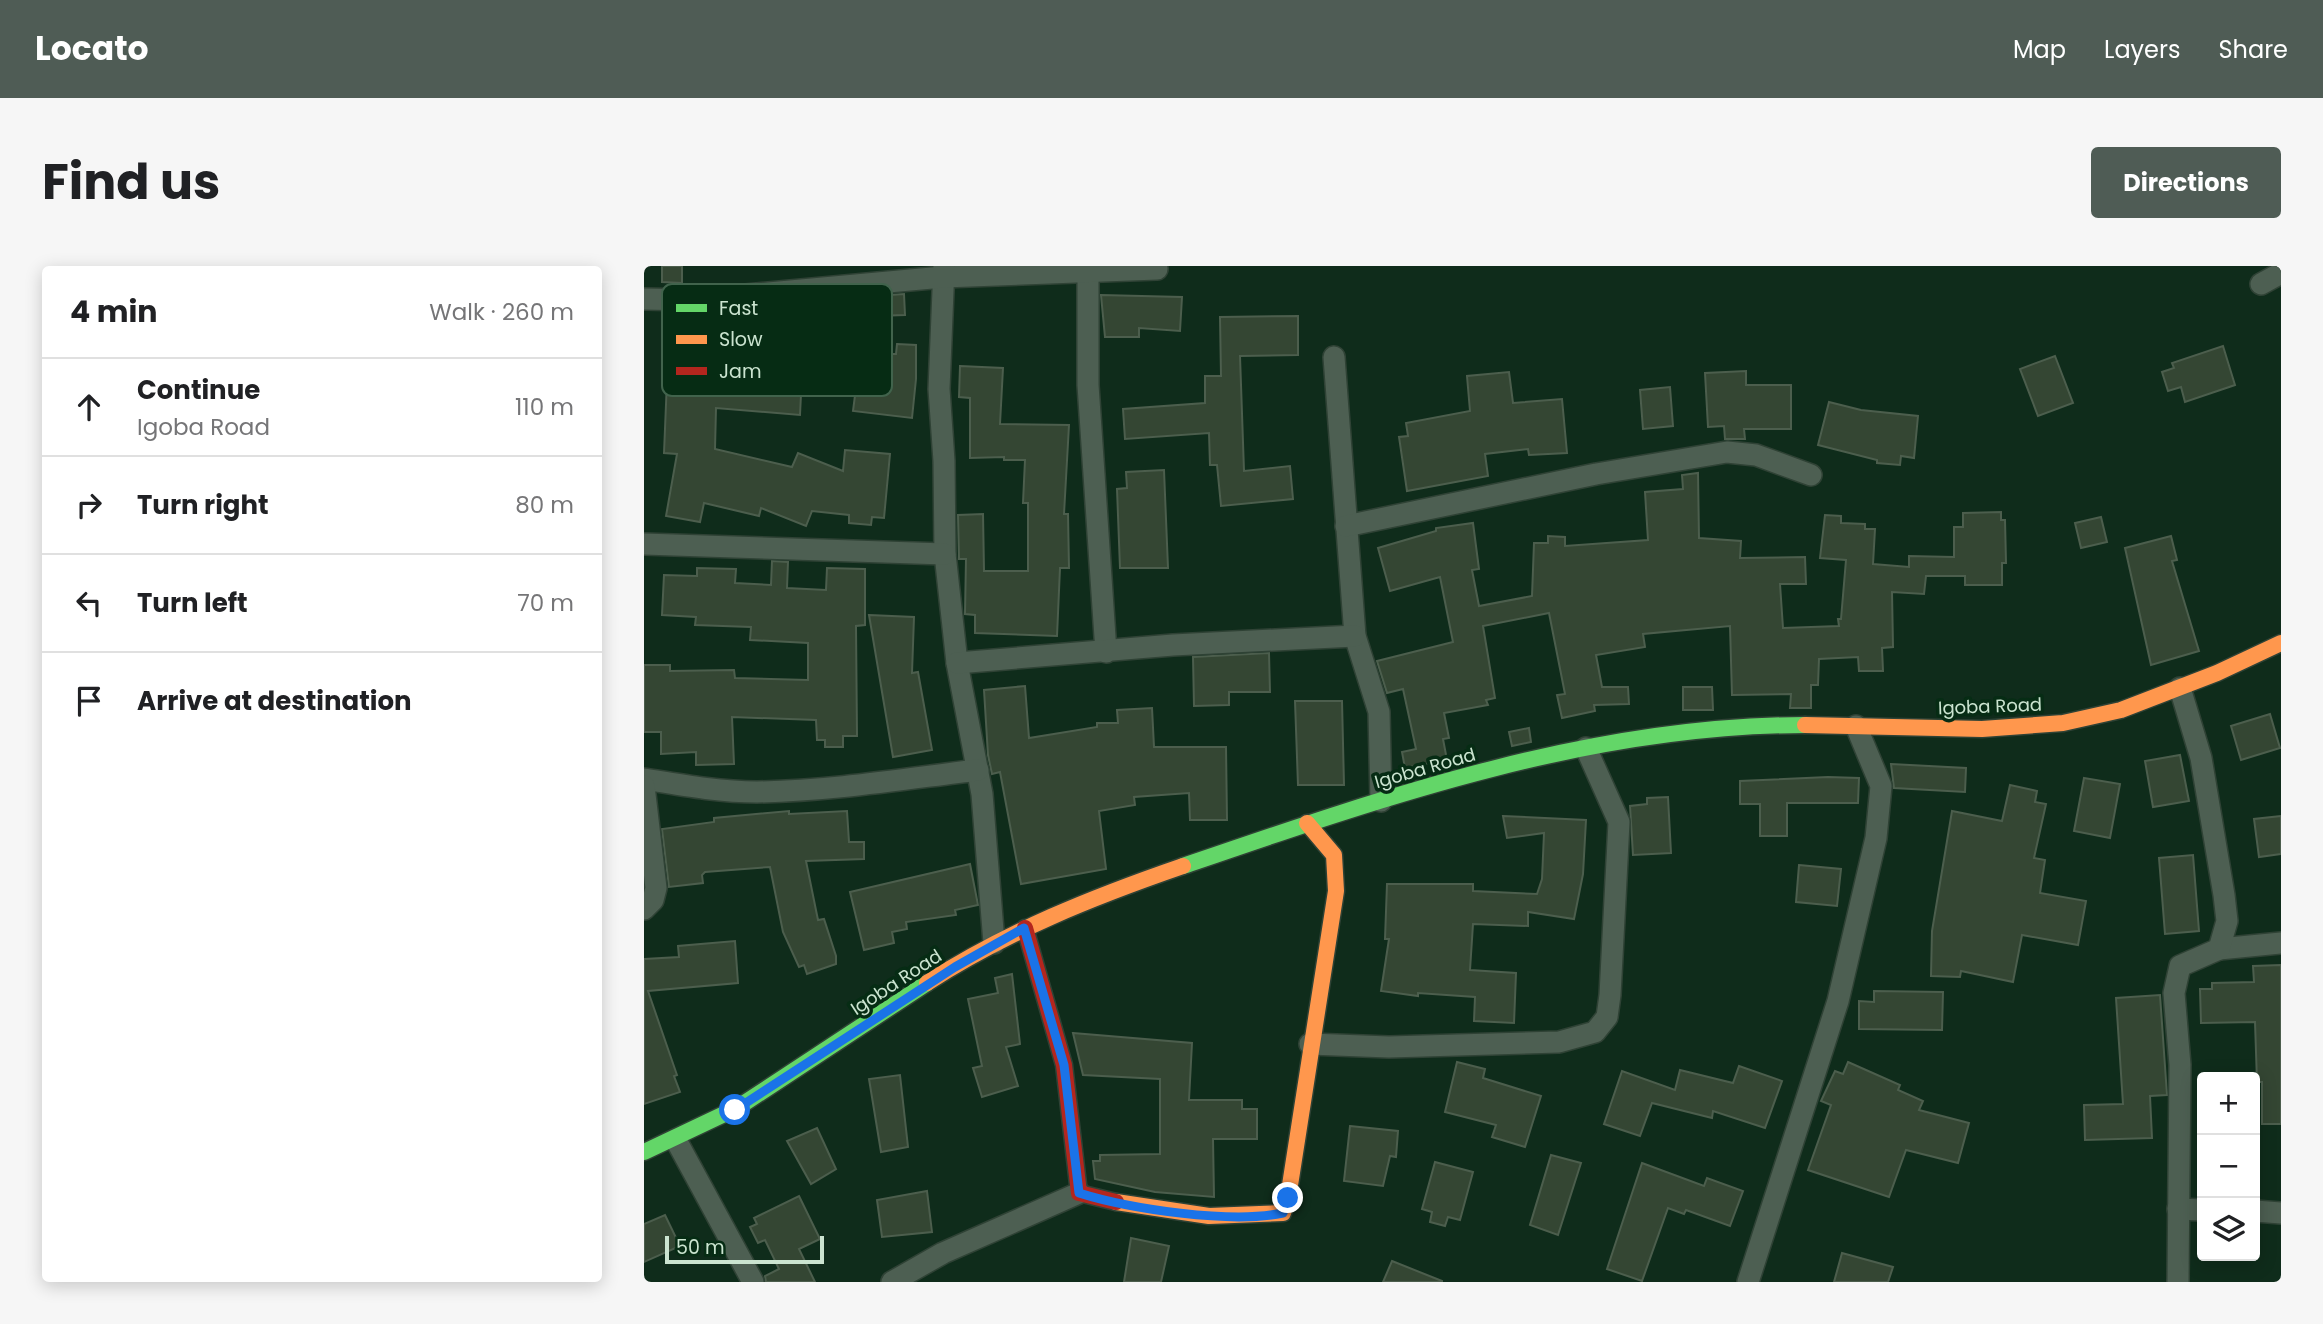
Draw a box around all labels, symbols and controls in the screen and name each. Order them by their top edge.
text: Locato [35,25,149,72]
text: Map [2013,33,2066,66]
text: Layers [2104,33,2180,66]
text: Share [2218,33,2288,66]
button: Directions [2091,147,2281,218]
text: Find us [42,148,220,216]
legend [662,284,892,396]
text: 4 min [70,290,158,333]
text: Fast [719,295,758,322]
text: Walk · 260 m [429,296,574,328]
text: Slow [719,326,763,353]
text: Jam [719,358,761,385]
text: Continue [137,372,260,408]
icon: ahead [70,388,108,426]
text: 110 m [515,391,574,423]
text: Igoba Road [137,411,270,443]
icon: right [70,486,108,524]
text: Turn right [137,487,269,523]
text: 80 m [515,489,574,521]
icon: left [70,584,108,622]
text: Turn left [137,585,248,621]
text: 70 m [517,587,574,619]
icon: arrive [70,682,108,720]
text: Arrive at destination [137,683,412,719]
street label: Igoba Road [1938,692,2042,720]
street label: Igoba Road [1372,742,1478,794]
street label: Igoba Road [846,943,946,1021]
map controls [2197,1072,2260,1261]
button: + [2197,1072,2260,1135]
route start [719,1094,750,1125]
button: − [2197,1135,2260,1198]
route end [1272,1182,1303,1213]
button: layers [2197,1198,2260,1261]
scale bar [665,1233,824,1265]
text: 50 m [676,1234,725,1261]

